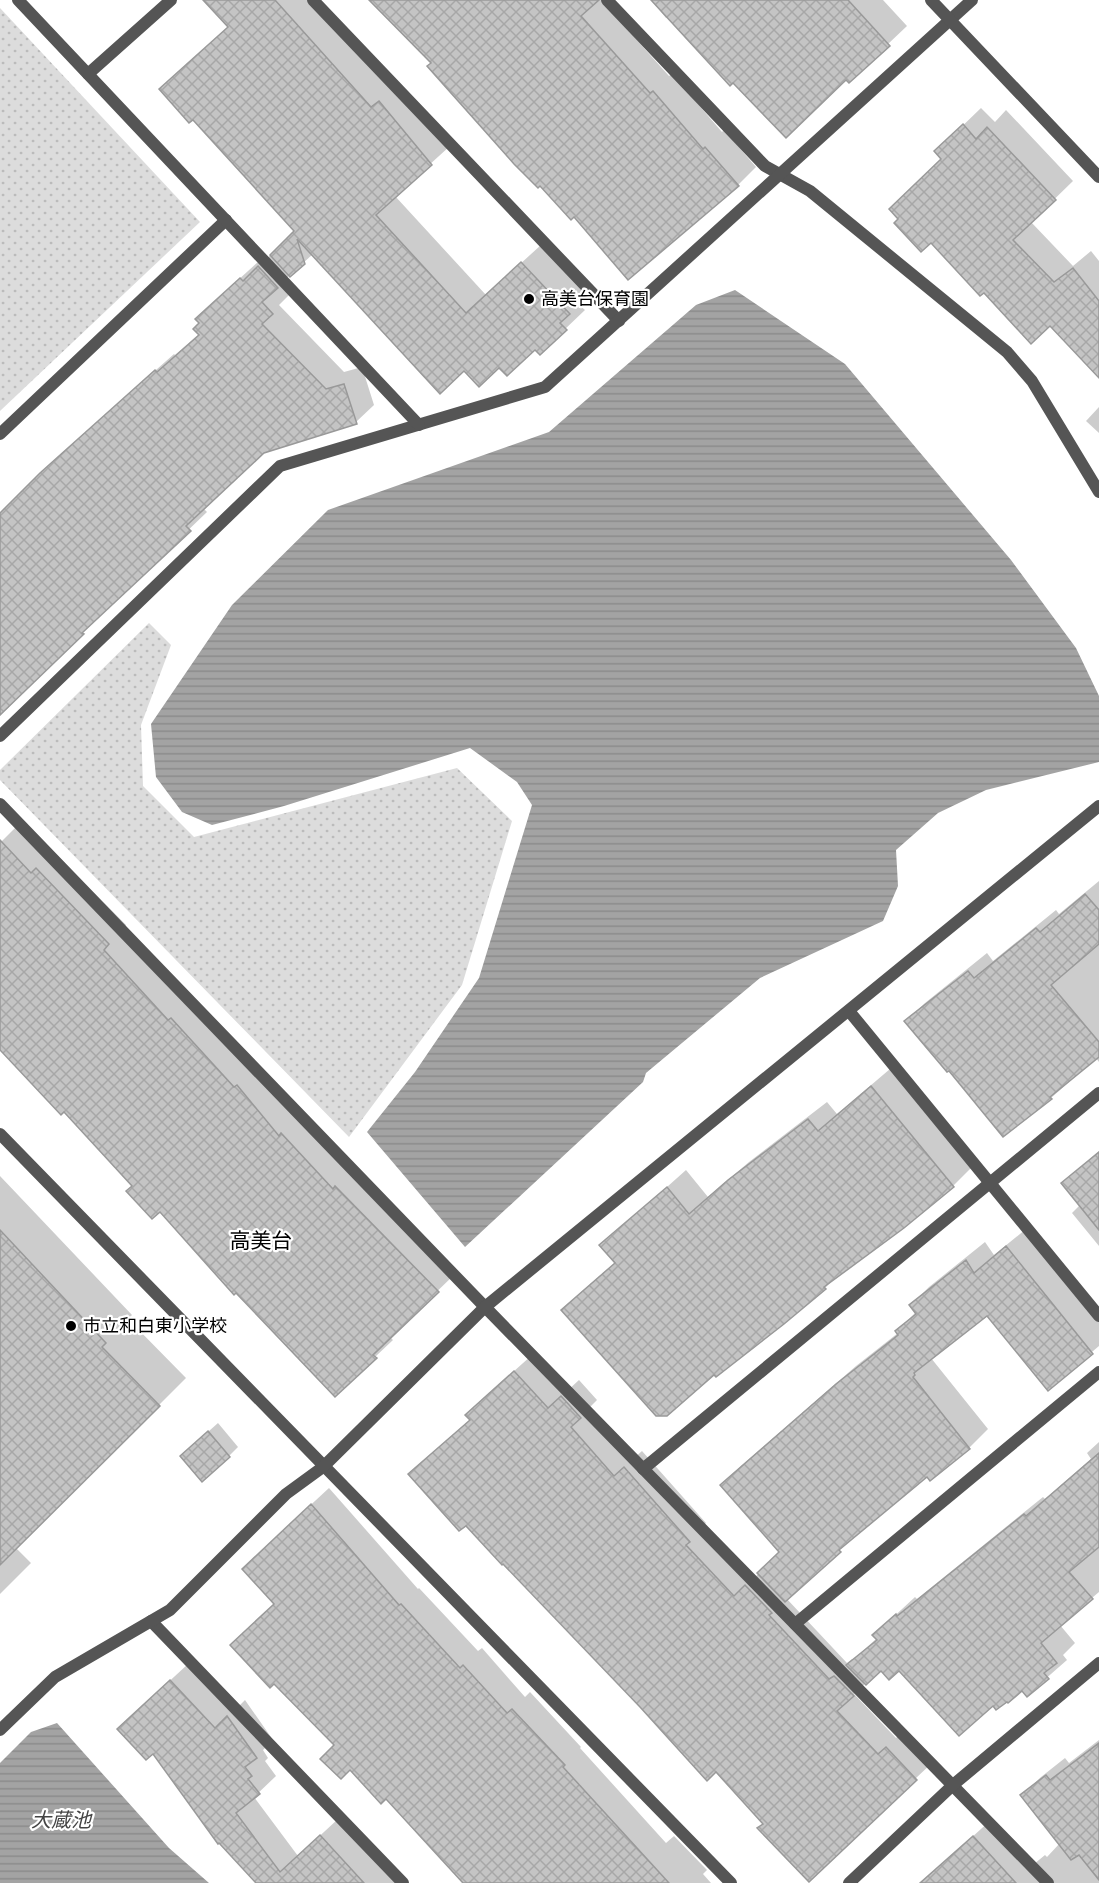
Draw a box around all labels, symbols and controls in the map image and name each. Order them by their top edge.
place label: 高美台保育園 [541,288,649,309]
marker: 高美台保育園 [522,292,536,306]
district label: 高美台 [230,1229,293,1253]
place label: 市立和白東小学校 [83,1315,227,1336]
marker: 市立和白東小学校 [64,1319,78,1333]
water label: 大蔵池 [31,1808,93,1832]

